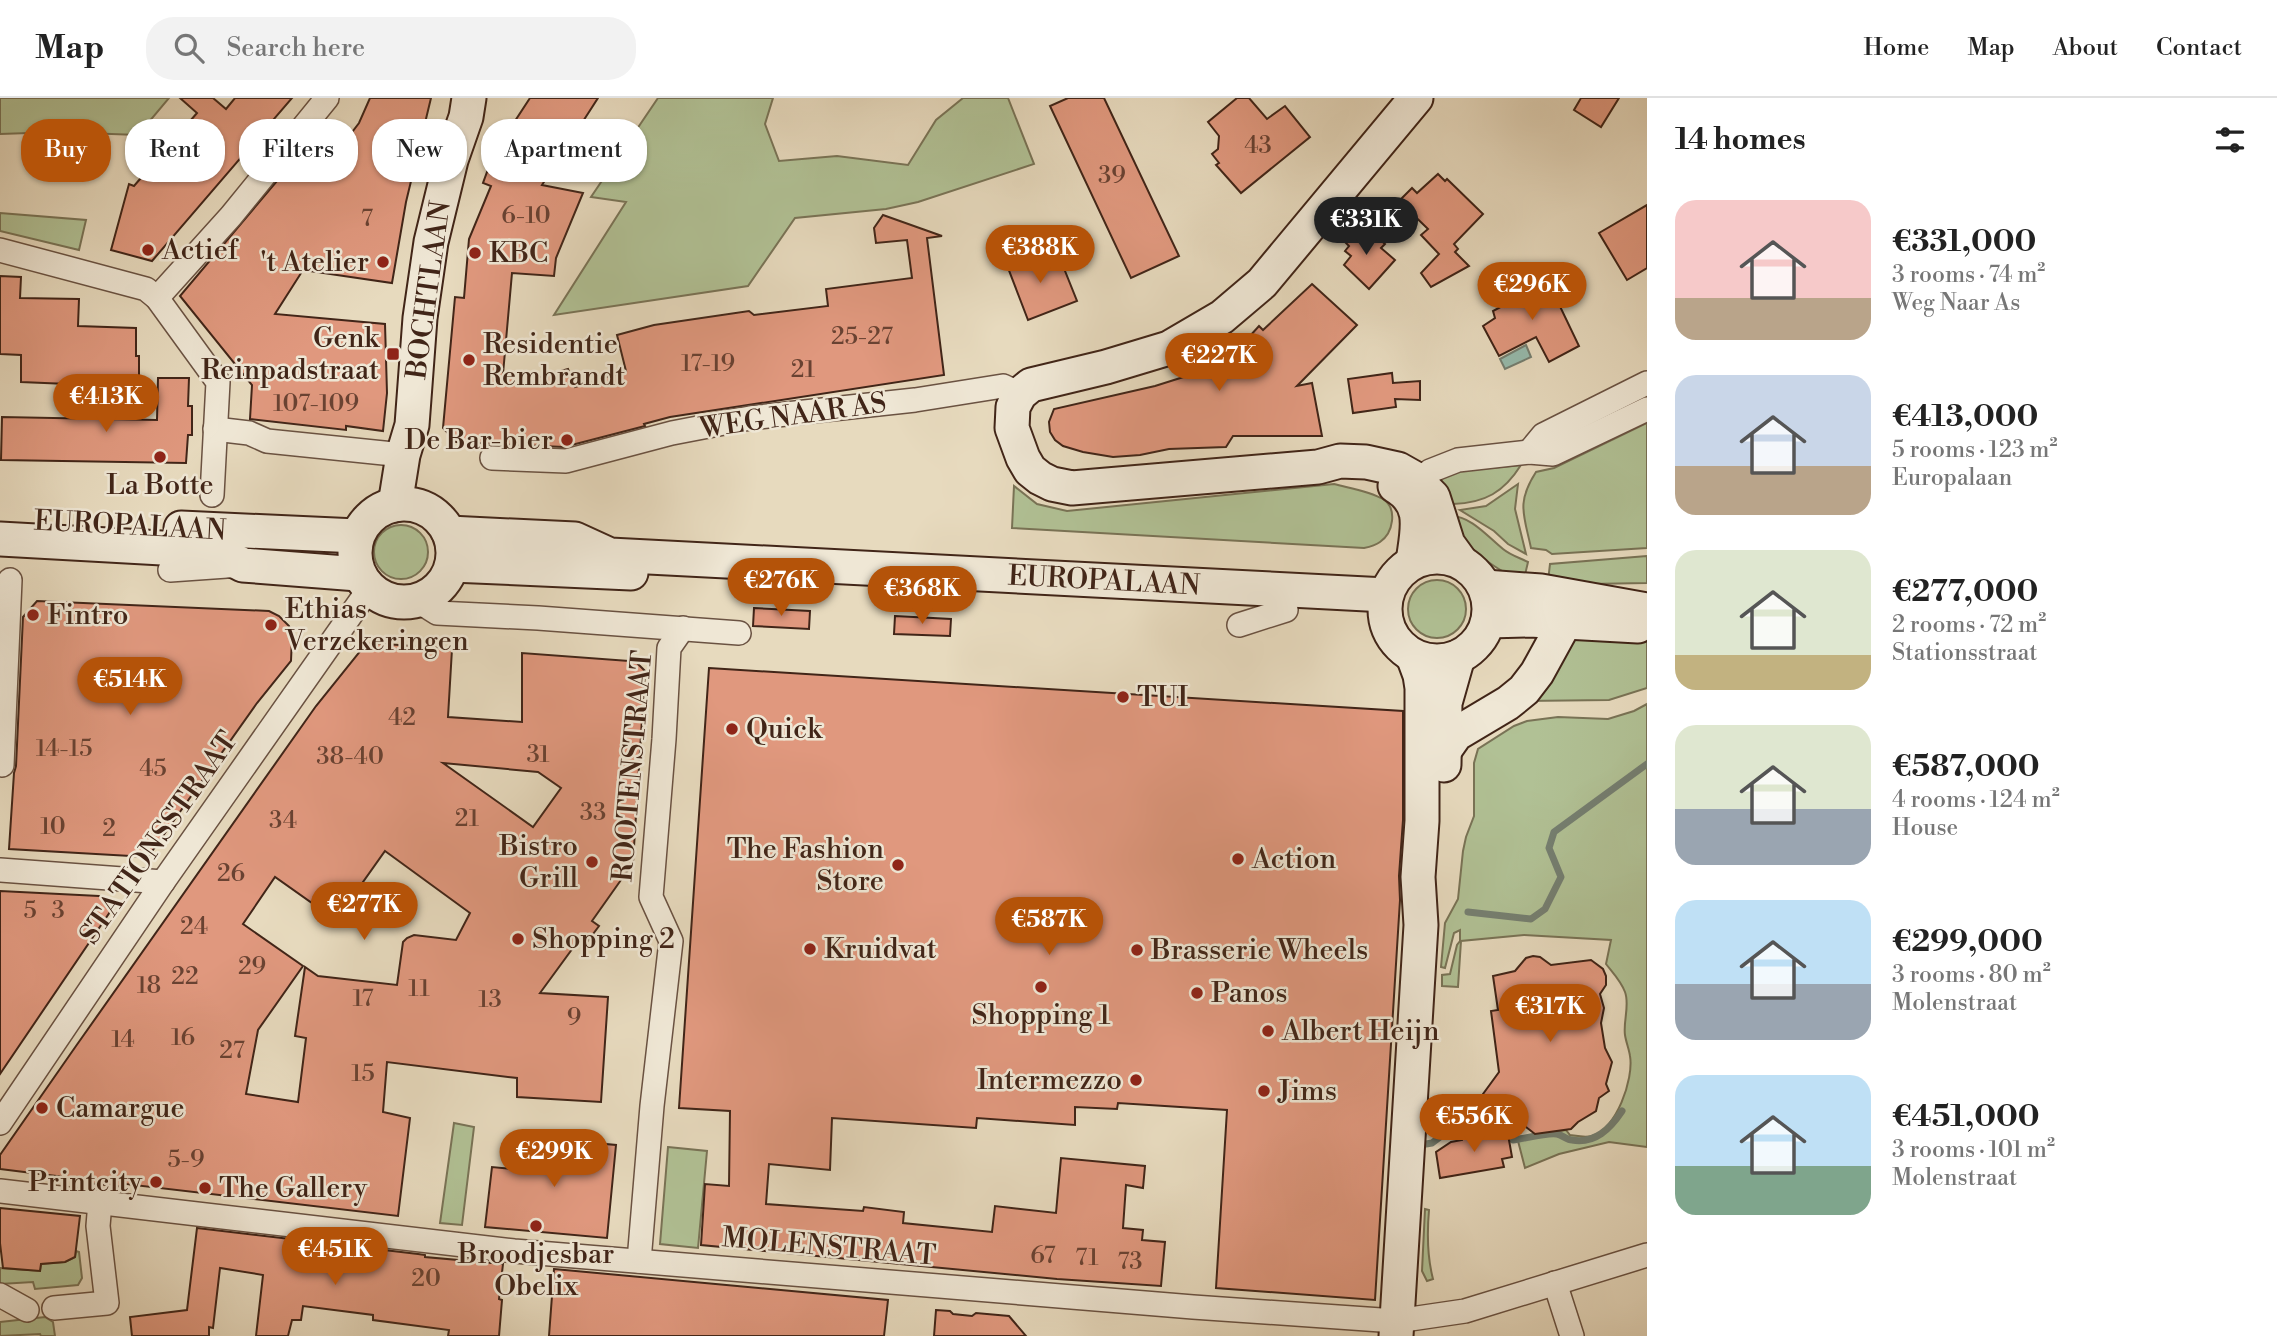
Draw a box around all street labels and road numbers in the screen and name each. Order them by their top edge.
street label: BOCHTLAAN [399,199,459,382]
street label: WEG NAAR AS [696,386,889,447]
street label: EUROPALAAN [33,503,227,549]
street label: EUROPALAAN [1007,558,1201,604]
street label: ROOTENSTRAAT [605,649,661,883]
street label: STATIONSSTRAAT [72,725,246,951]
street label: MOLENSTRAAT [720,1220,938,1274]

